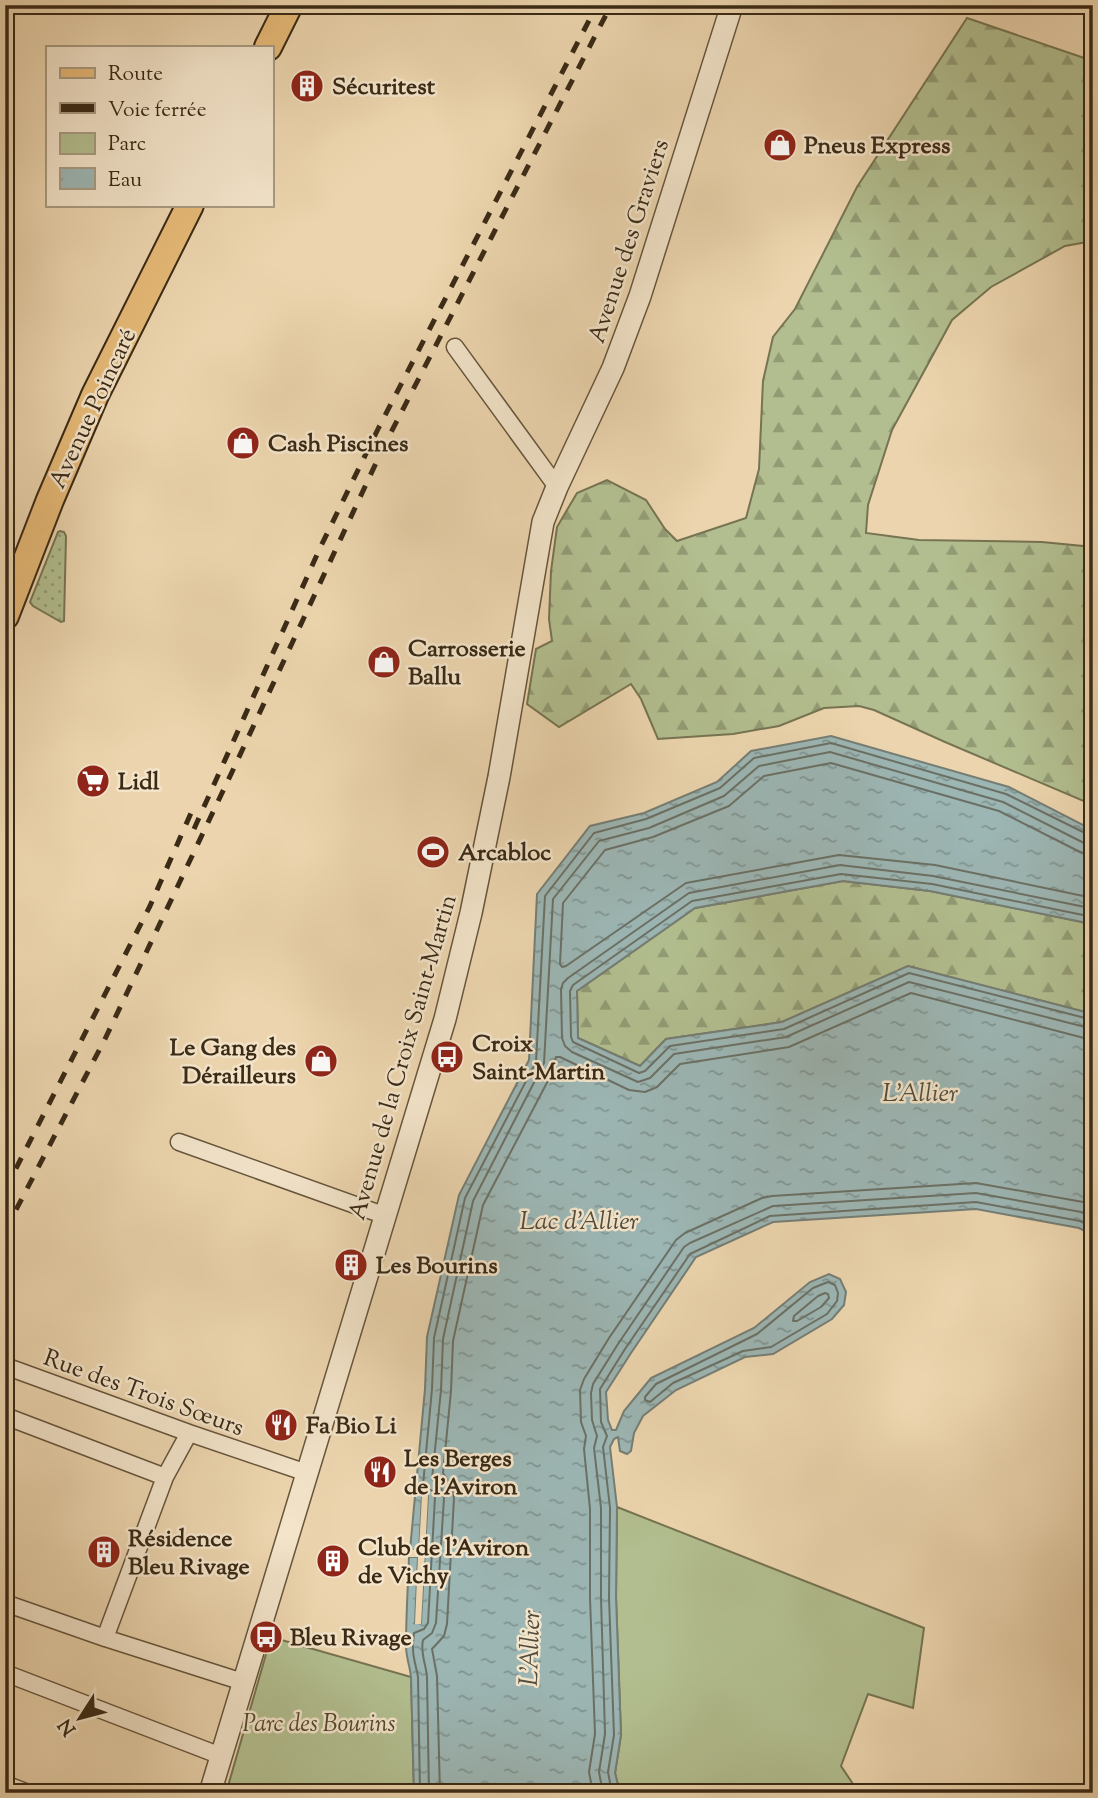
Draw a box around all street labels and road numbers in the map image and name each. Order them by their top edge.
street label: Avenue des Graviers [581,135,679,348]
street label: Avenue Poincaré [42,323,146,495]
street label: Avenue de la Croix Saint-Martin [341,891,467,1224]
street label: Rue des Trois Sœurs [38,1342,248,1446]

